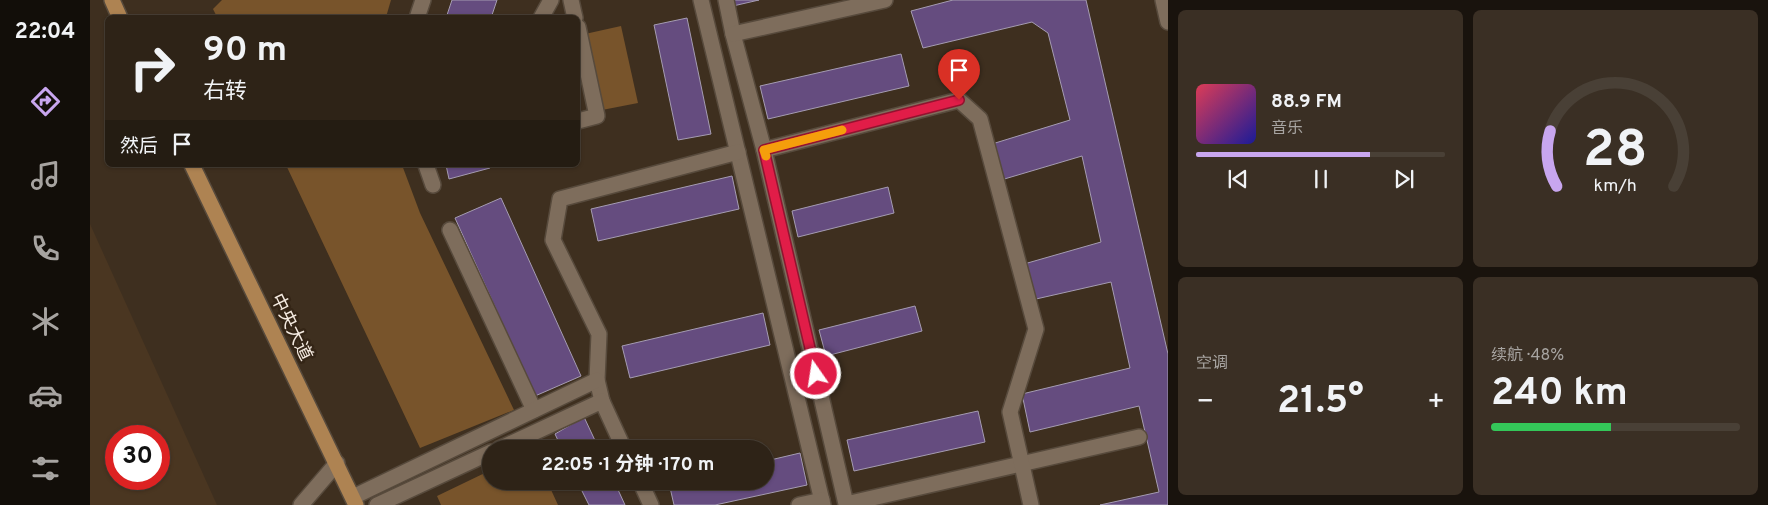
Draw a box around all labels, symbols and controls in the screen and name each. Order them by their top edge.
text: 22:04 [15,19,75,46]
text: 90 m [203,29,287,73]
icon: right [120,35,185,100]
pin [938,49,980,100]
icon: arrive [945,56,973,84]
text: 右转 [203,79,247,106]
icon: directions [28,84,63,119]
text: 88.9 FM [1271,90,1342,114]
text: 音乐 [1271,119,1303,139]
text: 28 [1583,119,1648,185]
icon: arrive [168,130,196,158]
text: 然后 [120,135,158,159]
icon: music [28,158,63,193]
icon: previous [1224,165,1252,193]
icon: pause [1307,165,1335,193]
icon: next [1390,165,1418,193]
text: km/h [1594,175,1637,198]
icon: phone [28,231,63,266]
street label: 中央大道 [265,290,317,365]
icon: climate [28,304,63,339]
text: 续航 · 48% [1491,346,1564,366]
position arrow [789,347,841,399]
text: 空调 [1196,354,1228,374]
text: 240 km [1491,370,1628,419]
icon: car [28,378,63,413]
text: 21.5° [1277,378,1364,427]
text: − [1196,385,1214,421]
text: + [1427,385,1445,421]
speed limit sign: 30 [105,425,170,490]
icon: filters [28,451,63,486]
text: 22:05 · 1 分钟 · 170 m [542,453,714,477]

